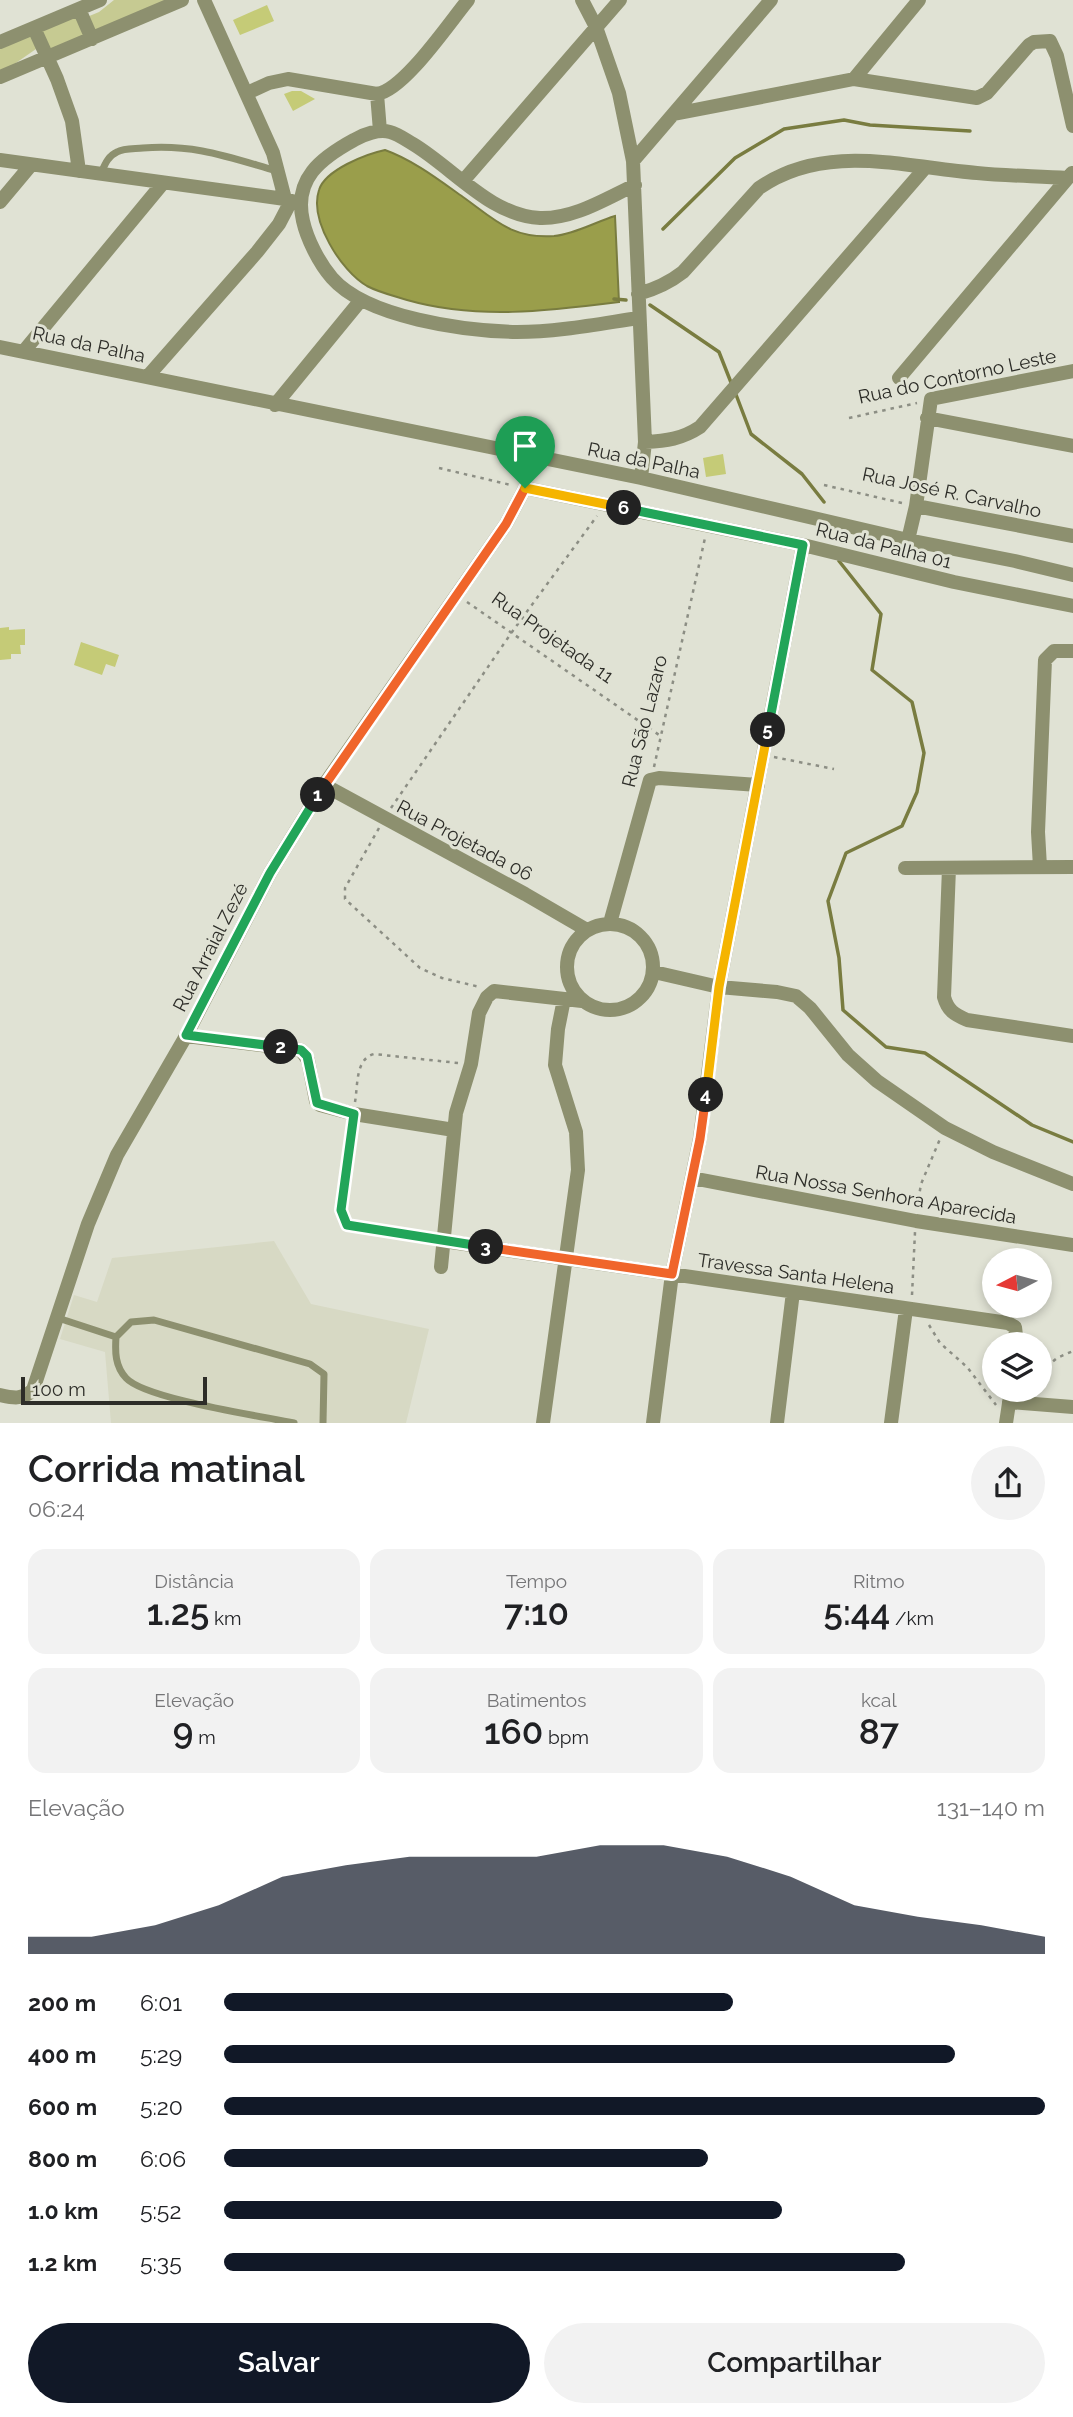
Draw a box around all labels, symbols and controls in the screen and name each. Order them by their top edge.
street label: Rua da Palha [31,321,147,367]
street label: Rua do Contorno Leste [856,344,1058,408]
pin [495,416,555,488]
icon: arrive [506,427,544,465]
street label: Rua da Palha [586,437,702,483]
street label: Rua José R. Carvalho [861,462,1043,522]
pin: 6 [606,490,642,526]
text: 6 [618,496,629,518]
street label: Rua da Palha 01 [814,518,954,572]
street label: Rua Projetada 11 [488,587,618,687]
street label: Rua São Lazaro [617,653,671,789]
pin: 5 [750,712,786,748]
text: 5 [762,718,773,740]
pin: 1 [300,778,336,812]
text: 1 [313,783,322,805]
street label: Rua Projetada 06 [393,795,537,885]
street label: Rua Arraial Zezé [168,879,252,1015]
pin: 2 [264,1030,298,1064]
text: 2 [275,1035,286,1057]
pin: 4 [688,1078,724,1112]
text: 4 [700,1083,711,1105]
street label: Rua Nossa Senhora Aparecida [754,1160,1018,1228]
pin: 3 [468,1230,504,1264]
text: 3 [480,1235,491,1257]
street label: Travessa Santa Helena [696,1248,896,1298]
north arrow [982,1248,1052,1318]
map controls [982,1248,1052,1402]
button: layers [982,1332,1052,1402]
scale bar [21,1374,206,1406]
text: 100 m [32,1378,86,1400]
text: Corrida matinal [28,1446,305,1491]
button: share [971,1446,1045,1520]
text: 06:24 [28,1495,85,1522]
text: Distância [154,1570,234,1592]
text: Tempo [506,1570,567,1592]
text: Ritmo [853,1570,905,1592]
text: 1.25 [147,1592,209,1633]
text: 7:10 [504,1592,569,1633]
text: 5:44 [824,1592,890,1633]
text: km [209,1607,242,1629]
text: /km [890,1607,934,1629]
text: Elevação [154,1689,234,1711]
text: Batimentos [487,1689,586,1711]
text: kcal [861,1689,897,1711]
text: 9 [173,1711,193,1752]
text: 160 [484,1711,543,1752]
text: 87 [859,1711,899,1752]
text: m [193,1726,216,1748]
text: bpm [543,1726,589,1748]
text: Elevação [28,1794,125,1821]
text: 131–140 m [937,1794,1045,1821]
text: 200 m [28,1989,96,2016]
text: 6:01 [140,1989,182,2016]
text: 400 m [28,2041,96,2068]
text: 5:29 [140,2041,182,2068]
text: 600 m [28,2093,97,2120]
text: 5:20 [140,2093,183,2120]
text: 800 m [28,2145,97,2172]
text: 6:06 [140,2145,186,2172]
text: 1.0 km [28,2197,98,2224]
text: 5:52 [140,2197,181,2224]
text: 1.2 km [28,2249,97,2276]
text: 5:35 [140,2249,182,2276]
button: Salvar [28,2323,530,2403]
button: Compartilhar [544,2323,1045,2403]

